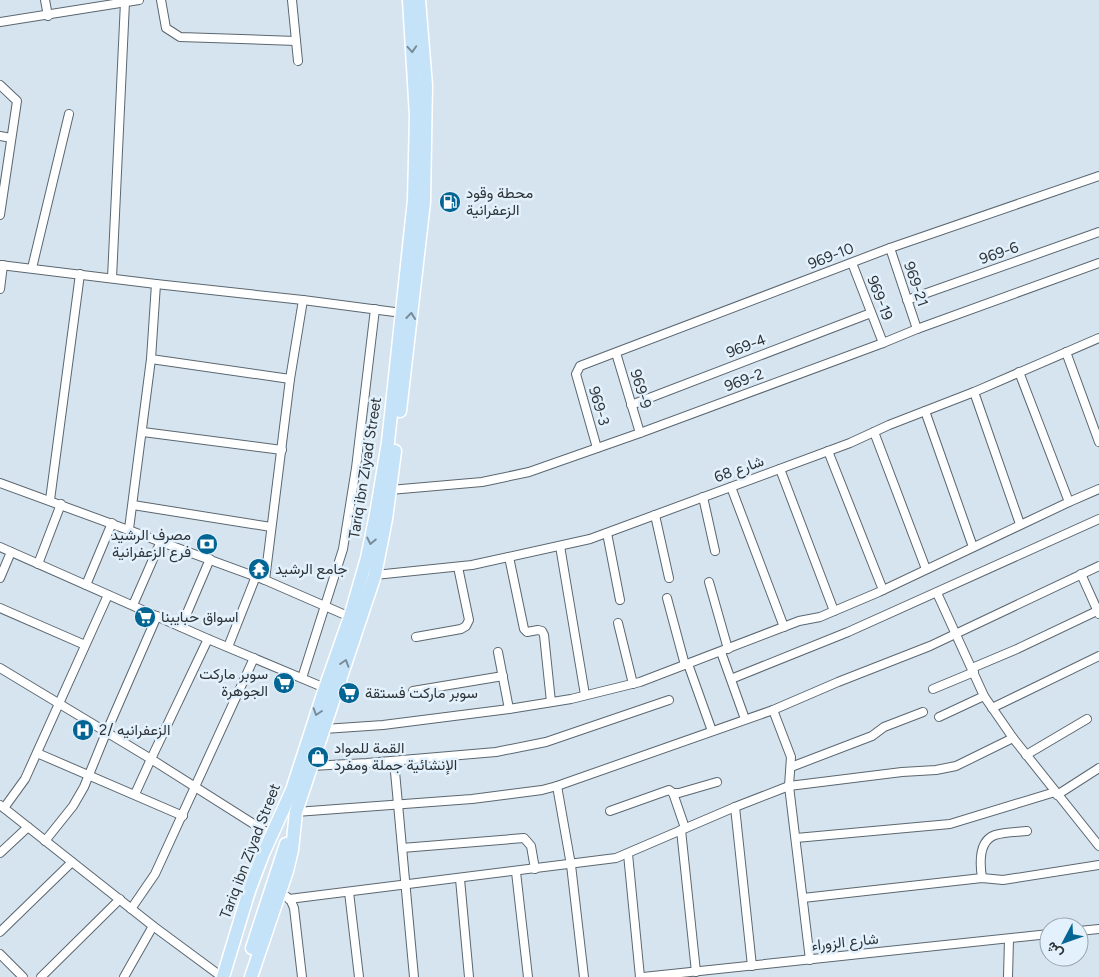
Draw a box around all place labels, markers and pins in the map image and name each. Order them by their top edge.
place label: محطة وقود الزعفرانية [466,184,533,219]
fuel station icon: محطة وقود الزعفرانية [438,190,462,214]
place label: مصرف الرشيد فرع الزعفرانية [111,526,191,563]
bank icon: مصرف الرشيد فرع الزعفرانية [195,532,219,556]
temple icon: جامع الرشيد [247,557,271,581]
place label: جامع الرشيد [275,560,347,580]
supermarket icon: اسواق حبايبنا [133,605,157,629]
place label: اسواق حبايبنا [161,608,239,626]
place label: سوبر ماركت الجوهرة [199,665,268,700]
supermarket icon: سوبر ماركت الجوهرة [272,671,296,695]
supermarket icon: سوبر ماركت فستقة [337,681,361,705]
place label: سوبر ماركت فستقة [365,684,478,702]
hospital icon: الزعفرانيه /2 [71,718,95,742]
place label: الزعفرانيه /2 [99,721,170,739]
place label: القمة للمواد الإنشائية جملة ومفرد [334,739,457,775]
shop icon: القمة للمواد الإنشائية جملة ومفرد [306,745,330,769]

